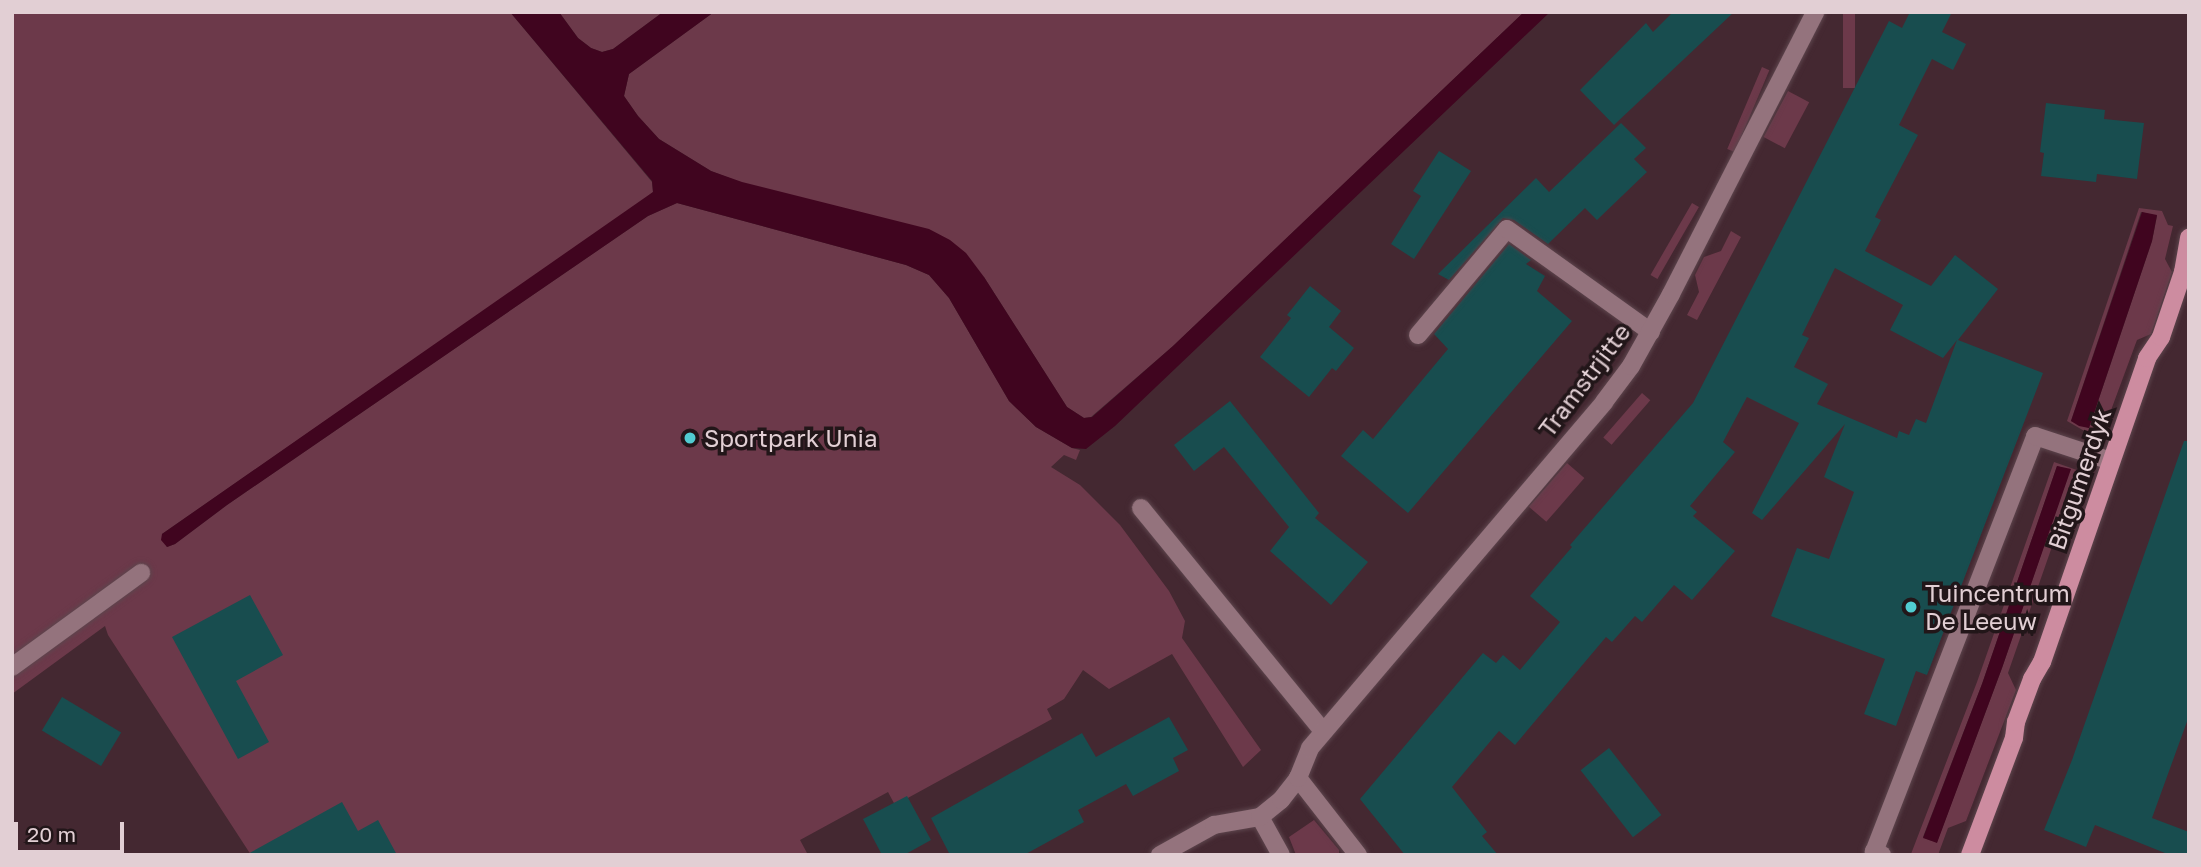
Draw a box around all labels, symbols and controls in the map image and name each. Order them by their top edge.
street label: Tramstrjitte [1532,318,1636,442]
street label: Bitgumerdyk [2041,405,2117,553]
place label: Sportpark Unia [704,424,877,452]
marker: Sportpark Unia [682,430,698,446]
place label: Tuincentrum De Leeuw [1925,579,2070,635]
marker: Tuincentrum De Leeuw [1903,599,1919,615]
scale bar [18,808,128,852]
text: 20 m [27,821,76,847]

